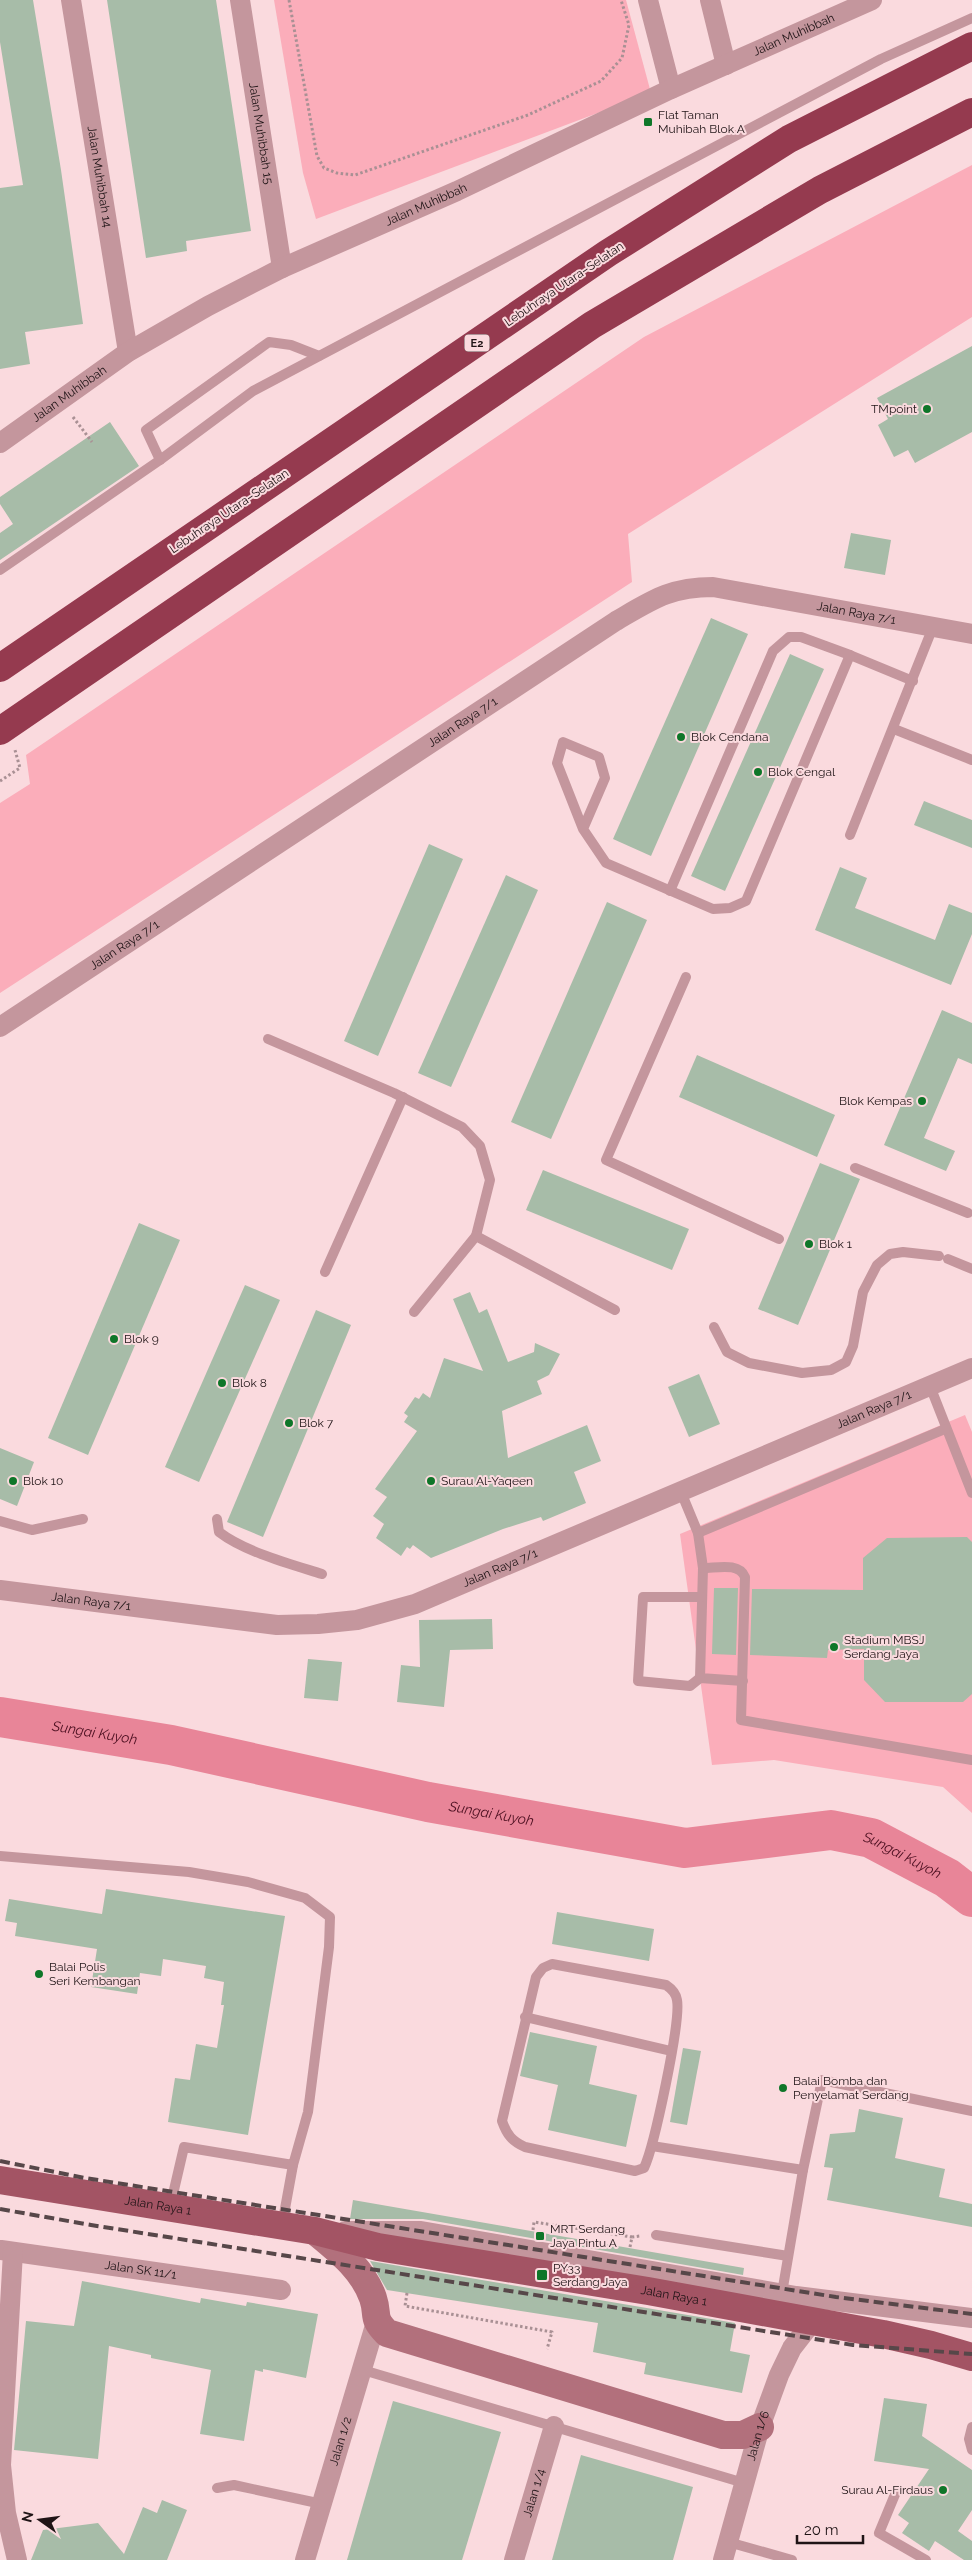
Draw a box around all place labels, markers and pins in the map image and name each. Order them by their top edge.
place label: Flat Taman Muhibah Blok A [658,108,745,136]
marker: Flat Taman Muhibah Blok A [642,116,654,128]
place label: TMpoint [871,402,917,416]
marker: TMpoint [921,403,933,415]
place label: Blok Cendana [691,730,769,744]
marker: Blok Cendana [675,731,687,743]
place label: Blok Cengal [768,765,836,779]
marker: Blok Cengal [752,766,764,778]
place label: Blok Kempas [839,1094,912,1108]
marker: Blok Kempas [916,1095,928,1107]
place label: Blok 1 [819,1237,852,1251]
marker: Blok 1 [803,1238,815,1250]
place label: Blok 9 [124,1332,159,1346]
marker: Blok 9 [108,1333,120,1345]
place label: Blok 8 [232,1376,267,1390]
marker: Blok 8 [216,1377,228,1389]
place label: Blok 7 [299,1416,334,1430]
marker: Blok 7 [283,1417,295,1429]
place label: Blok 10 [23,1474,63,1488]
place label: Surau Al-Yaqeen [441,1474,533,1488]
marker: Blok 10 [7,1475,19,1487]
marker: Surau Al-Yaqeen [425,1475,437,1487]
place label: Stadium MBSJ Serdang Jaya [844,1633,925,1661]
marker: Stadium MBSJ Serdang Jaya [828,1641,840,1653]
place label: Balai Polis Seri Kembangan [49,1960,141,1988]
marker: Balai Polis Seri Kembangan [33,1968,45,1980]
place label: Balai Bomba dan Penyelamat Serdang [793,2074,909,2102]
marker: Balai Bomba dan Penyelamat Serdang [777,2082,789,2094]
place label: MRT Serdang Jaya Pintu A [550,2222,625,2250]
marker: MRT Serdang Jaya Pintu A [534,2230,546,2242]
place label: PY33 Serdang Jaya [553,2261,627,2289]
marker: PY33 Serdang Jaya [535,2268,549,2282]
place label: Surau Al-Firdaus [841,2483,933,2497]
marker: Surau Al-Firdaus [937,2484,949,2496]

